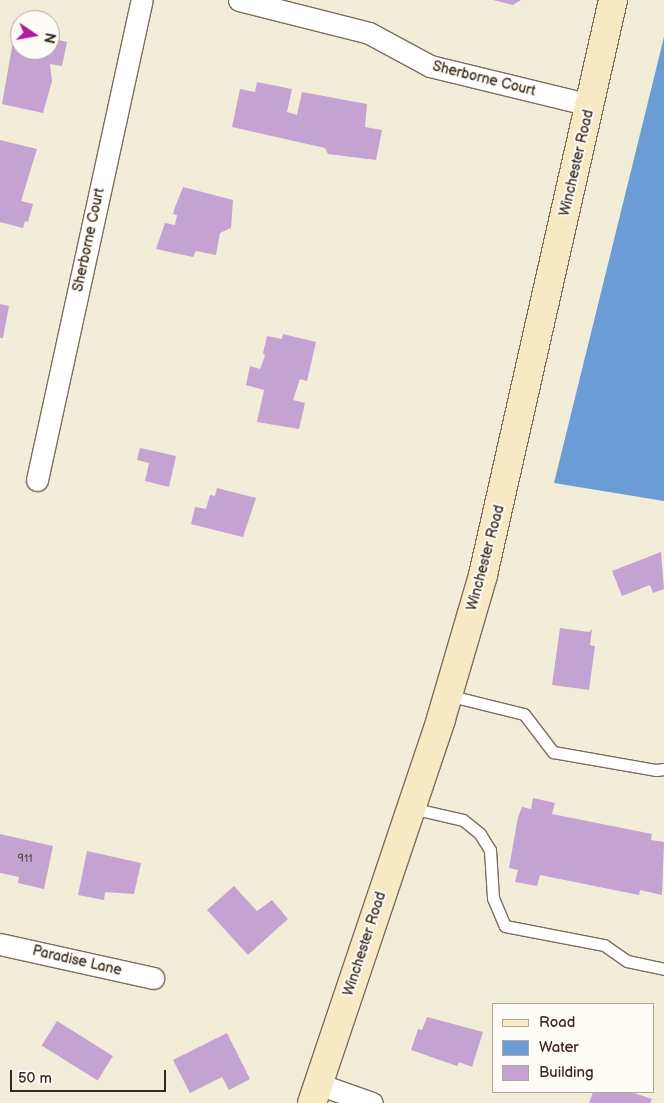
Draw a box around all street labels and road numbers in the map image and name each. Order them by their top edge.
street label: Sherborne Court [431,58,537,100]
street label: Winchester Road [557,108,597,218]
street label: Sherborne Court [70,187,108,293]
street label: Winchester Road [464,503,508,613]
street label: Winchester Road [340,890,390,998]
street label: Paradise Lane [31,943,123,979]

